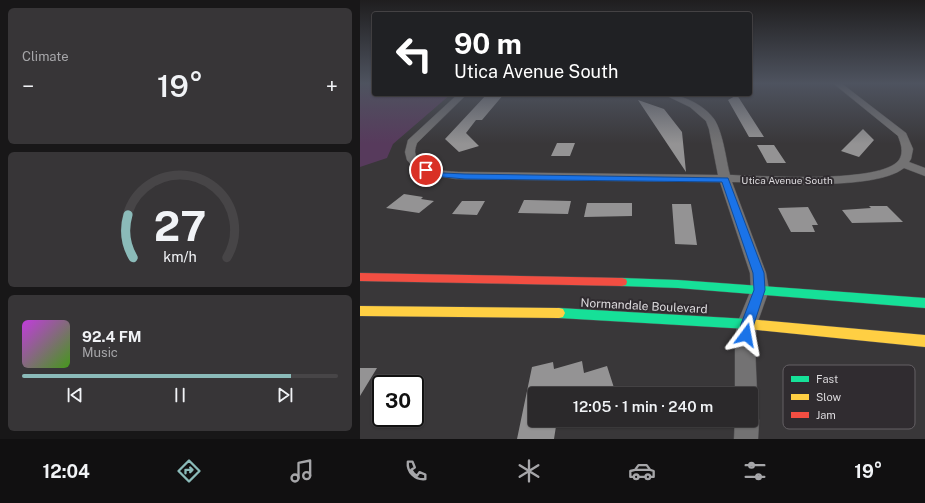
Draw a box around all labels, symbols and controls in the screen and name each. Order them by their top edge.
text: 90 m [454,27,522,60]
icon: left [388,28,440,80]
text: Climate [22,49,69,64]
text: Utica Avenue South [454,61,618,82]
text: 19° [157,68,203,104]
text: − [22,73,34,99]
text: + [326,73,338,99]
pin [409,153,443,187]
icon: arrive [415,159,437,181]
street label: Utica Avenue South [741,174,833,186]
text: 27 [154,200,206,249]
text: km/h [163,247,197,264]
street label: Normandale Boulevard [580,296,708,316]
position arrow [725,314,767,356]
text: 92.4 FM [82,328,142,345]
text: Music [82,345,118,360]
legend [783,365,915,429]
text: Fast [816,373,838,385]
speed limit sign: 30 [372,375,424,427]
icon: previous [64,384,86,406]
icon: pause [169,384,191,406]
icon: next [274,384,296,406]
text: Slow [816,391,842,403]
text: 12:05 · 1 min · 240 m [573,398,713,415]
text: Jam [816,409,836,421]
icon: directions [175,457,203,485]
icon: music [288,457,316,485]
icon: phone [402,457,430,485]
icon: climate [515,457,543,485]
icon: car [628,457,656,485]
icon: filters [741,457,769,485]
text: 12:04 [43,461,90,482]
text: 19° [854,461,882,482]

